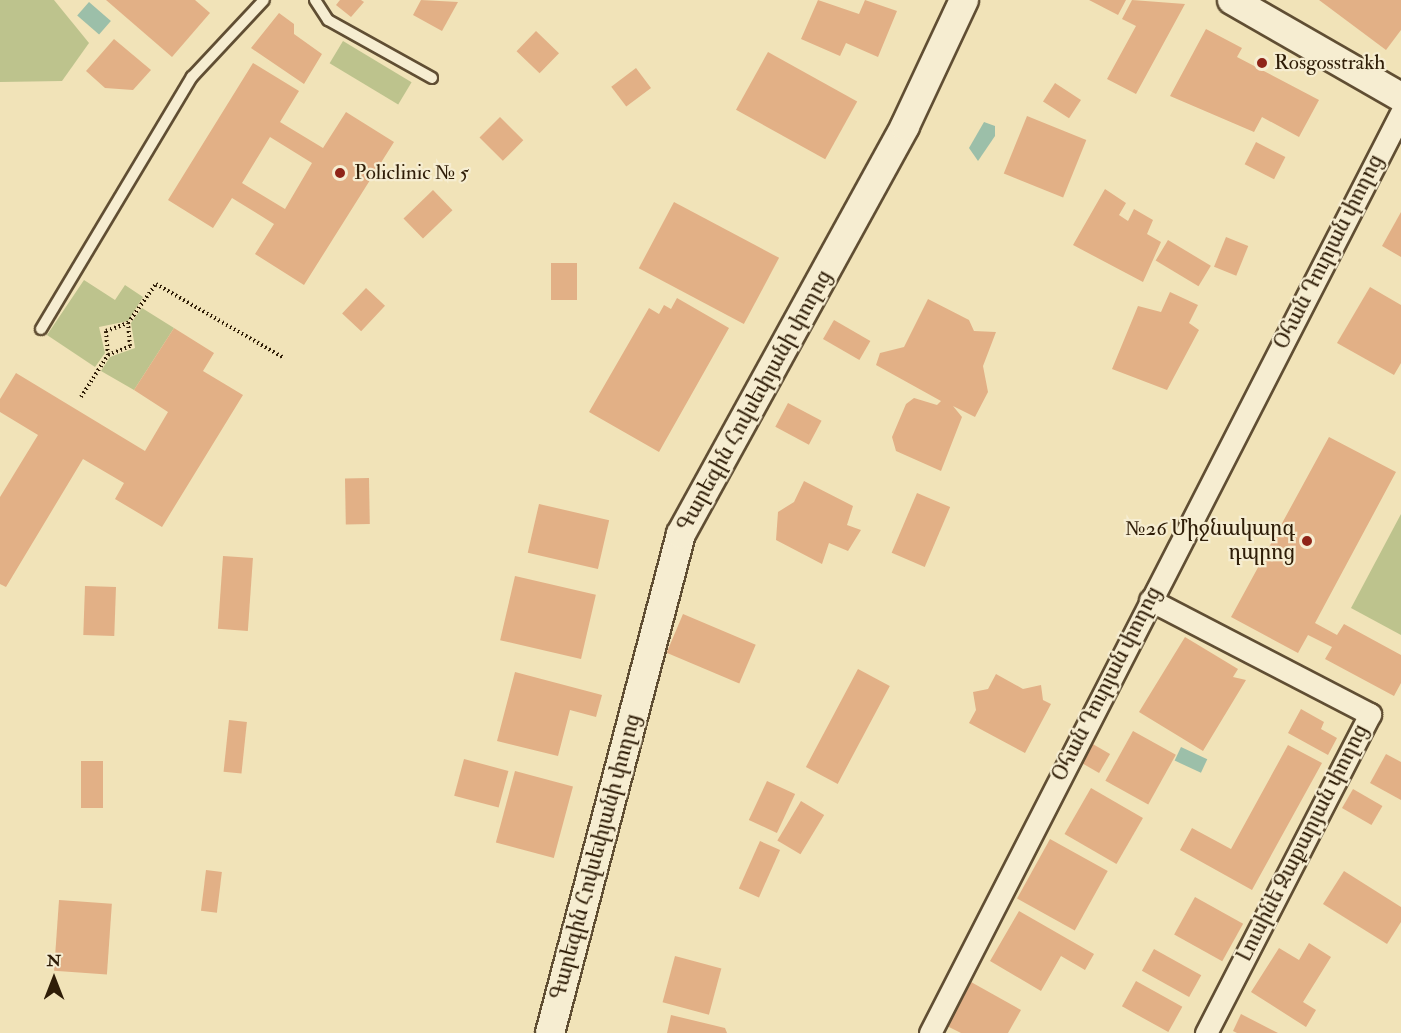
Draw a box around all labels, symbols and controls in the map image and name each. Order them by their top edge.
place label: Rosgosstrakh [1274,50,1385,76]
marker: Rosgosstrakh [1255,56,1269,70]
street label: Օհան Դուրյան փողոց [1269,150,1389,354]
place label: Policlinic № 5 [354,160,469,186]
marker: Policlinic № 5 [331,164,349,182]
street label: Գարեգին Հովսեփյանի փողոց [672,266,838,536]
place label: №26 Միջնակարգ դպրոց [1126,516,1295,566]
marker: №26 Միջնակարգ դպրոց [1300,534,1314,548]
street label: Օհան Դուրյան փողոց [1047,582,1167,786]
street label: Գարեգին Հովսեփյանի փողոց [546,711,646,1003]
street label: Լուսինե Զաքարյան փողոց [1232,720,1374,966]
north arrow [24,949,84,1009]
text: N [47,951,61,971]

